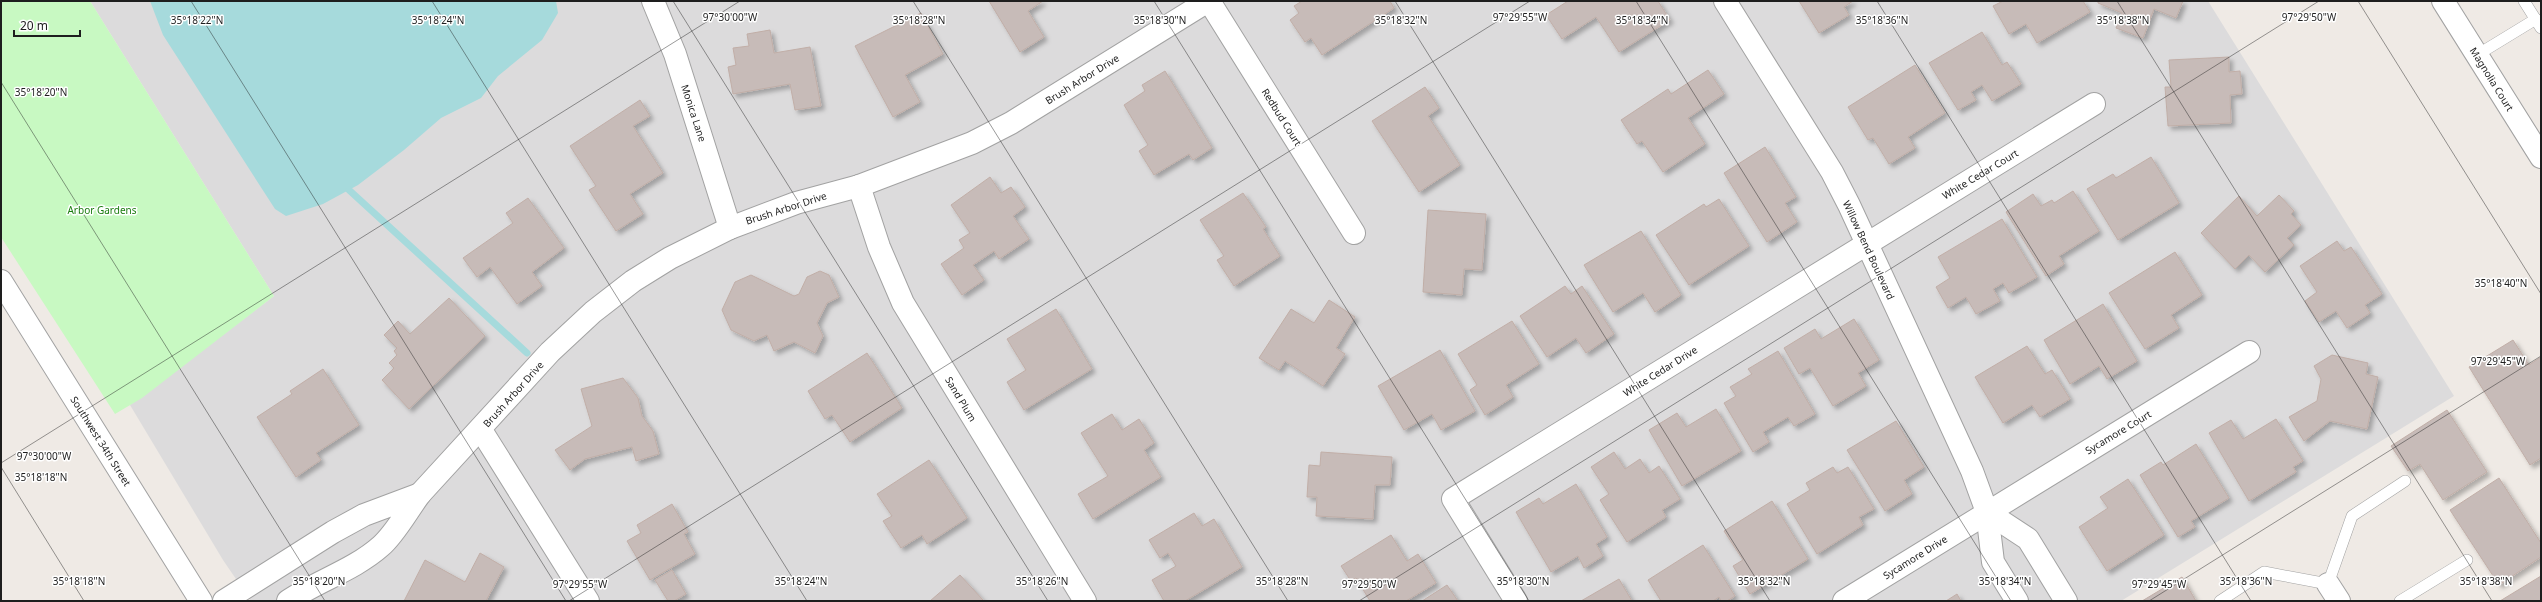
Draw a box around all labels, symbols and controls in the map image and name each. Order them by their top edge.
text: 97°30'00"W [703,10,758,24]
text: 97°29'55"W [1493,10,1548,24]
text: 97°29'50"W [2282,10,2337,24]
scale bar [14,12,80,38]
text: 35°18'22"N [171,13,223,27]
text: 35°18'24"N [412,13,464,27]
text: 35°18'28"N [893,13,945,27]
text: 35°18'30"N [1134,13,1186,27]
text: 35°18'32"N [1375,13,1427,27]
text: 35°18'34"N [1616,13,1668,27]
text: 35°18'36"N [1856,13,1908,27]
text: 35°18'38"N [2097,13,2149,27]
text: 20 m [20,17,48,34]
street label: Magnolia Court [2467,44,2517,114]
street label: Brush Arbor Drive [1042,50,1122,107]
street label: Monica Lane [678,83,710,144]
text: 35°18'20"N [15,85,67,99]
street label: Redbud Court [1259,86,1305,149]
street label: White Cedar Court [1939,145,2021,202]
street label: Brush Arbor Drive [744,188,829,228]
street label: Willow Bend Boulevard [1840,198,1898,302]
park label: Arbor Gardens [67,203,137,217]
text: 35°18'40"N [2475,276,2527,290]
street label: White Cedar Drive [1620,342,1700,399]
text: 97°29'45"W [2471,354,2526,368]
street label: Brush Arbor Drive [480,358,547,430]
street label: Sand Plum [942,374,980,424]
street label: Southwest 34th Street [68,393,135,489]
street label: Sycamore Court [2082,407,2154,457]
text: 97°30'00"W [17,449,72,463]
text: 35°18'18"N [15,470,67,484]
street label: Sycamore Drive [1880,531,1950,582]
text: 35°18'18"N [53,574,105,588]
text: 35°18'20"N [293,574,345,588]
text: 35°18'24"N [775,574,827,588]
text: 35°18'26"N [1016,574,1068,588]
text: 35°18'28"N [1256,574,1308,588]
text: 35°18'30"N [1497,574,1549,588]
text: 35°18'32"N [1738,574,1790,588]
text: 35°18'34"N [1979,574,2031,588]
text: 35°18'36"N [2220,574,2272,588]
text: 35°18'38"N [2460,574,2512,588]
text: 97°29'55"W [553,577,608,591]
text: 97°29'50"W [1342,577,1397,591]
text: 97°29'45"W [2132,577,2187,591]

